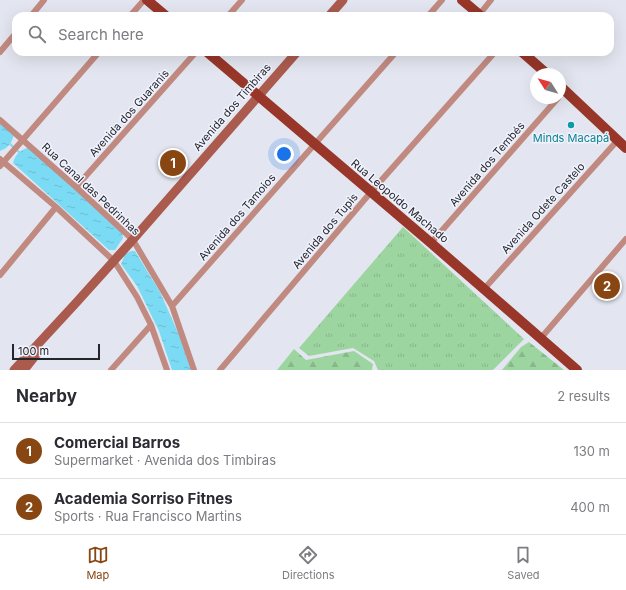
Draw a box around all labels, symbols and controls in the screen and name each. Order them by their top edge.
search box [12,12,614,56]
icon: search [26,23,48,45]
text: Search here [58,25,144,44]
street label: Avenida dos Timbiras [190,60,274,154]
street label: Avenida dos Guaranis [86,66,172,160]
north arrow [530,68,566,104]
street label: Avenida dos Tembés [446,119,528,209]
marker: Minds Macapá [566,120,576,130]
place label: Minds Macapá [533,131,609,145]
street label: Rua Canal das Pedrinhas [39,140,143,238]
your location [274,144,294,164]
pin: 1 [160,148,186,178]
street label: Rua Leopoldo Machado [348,156,452,246]
street label: Avenida Odete Castelo [498,159,588,257]
street label: Avenida dos Tamoios [196,171,279,263]
street label: Avenida dos Tupis [289,190,361,272]
pin: 2 [594,271,620,301]
scale bar [12,342,100,361]
text: 100 m [18,344,49,358]
text: Nearby [16,386,77,406]
text: 2 results [557,388,610,404]
text: Comercial Barros [54,433,180,452]
text: 1 [26,443,32,459]
text: 130 m [573,443,610,459]
text: Supermarket · Avenida dos Timbiras [54,452,276,468]
text: Academia Sorriso Fitnes [54,489,233,508]
text: 2 [25,499,33,515]
text: 400 m [570,499,610,515]
text: Sports · Rua Francisco Martins [54,508,242,524]
tab: Map [86,544,109,582]
tab: Directions [282,544,335,582]
tab: Saved [507,544,540,582]

